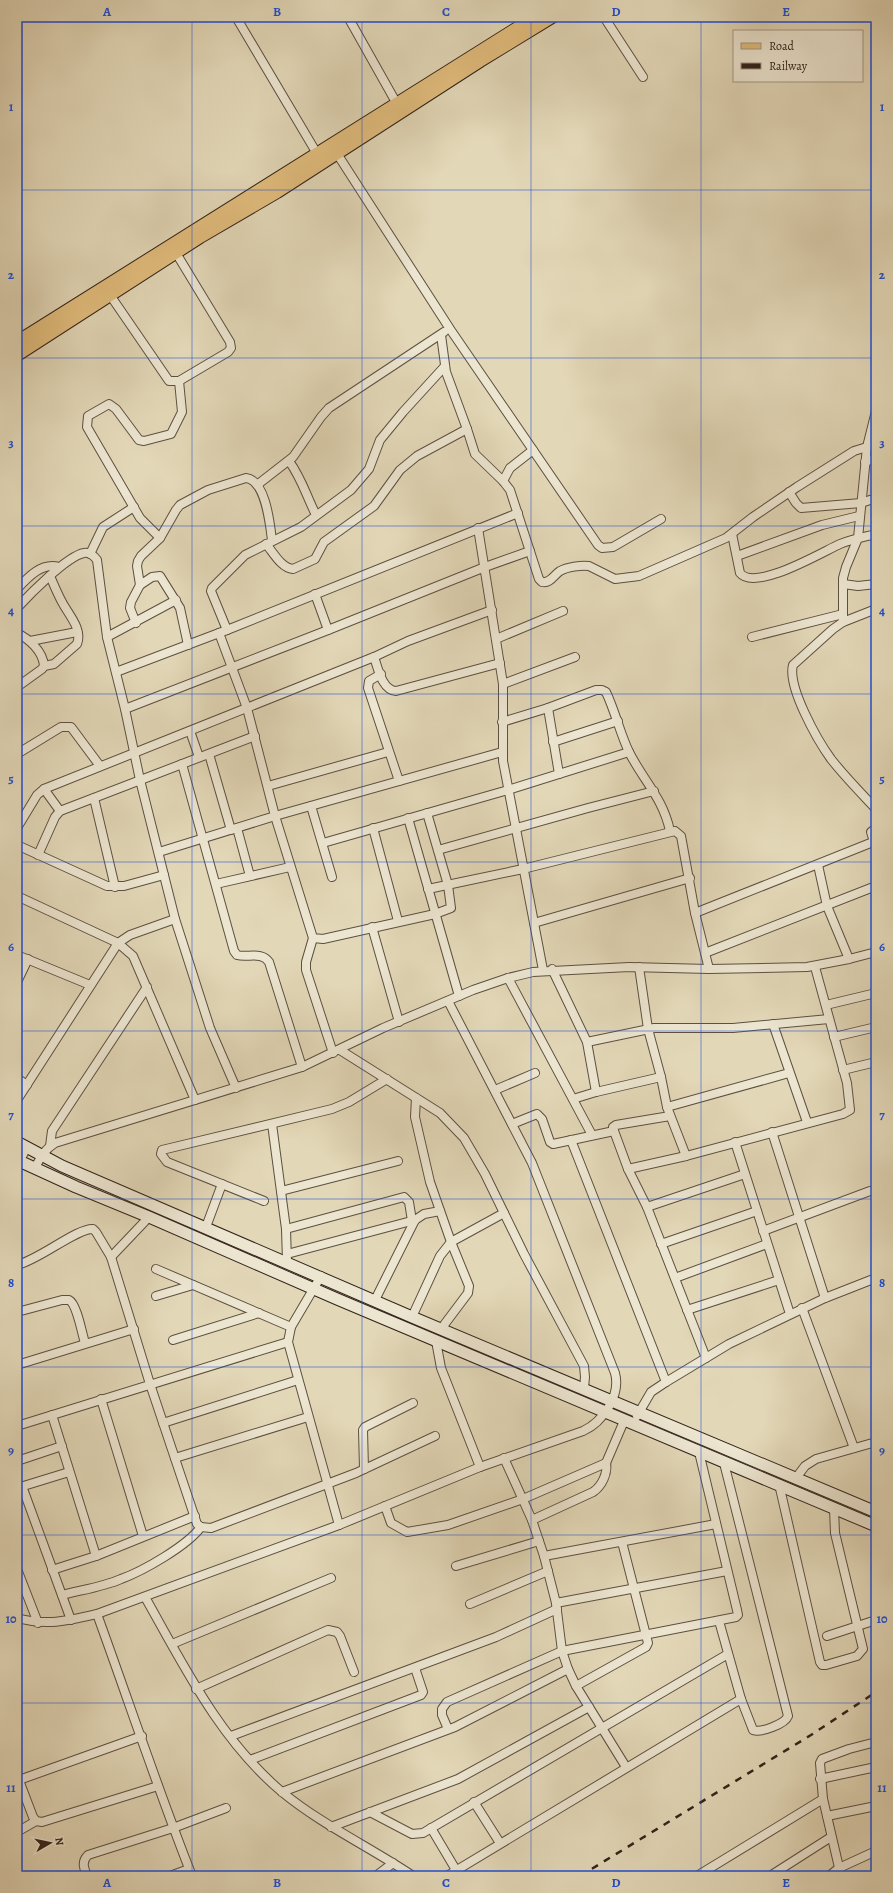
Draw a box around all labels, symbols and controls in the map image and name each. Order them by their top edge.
text: A [102,3,112,20]
text: B [273,3,281,20]
text: C [442,3,450,20]
text: D [611,3,621,20]
text: E [782,3,790,20]
legend [733,30,863,82]
text: Road [769,38,795,54]
text: Railway [769,58,808,74]
text: 1 [9,98,14,115]
text: 1 [880,98,885,115]
text: 2 [8,266,15,283]
text: 2 [879,266,886,283]
text: 3 [8,434,14,451]
text: 3 [879,434,885,451]
text: 4 [8,602,14,619]
text: 4 [879,602,885,619]
text: 5 [8,770,14,787]
text: 5 [879,770,885,787]
text: 6 [8,938,14,955]
text: 6 [879,938,885,955]
text: 7 [8,1106,14,1123]
text: 7 [879,1106,885,1123]
text: 8 [8,1274,14,1291]
text: 8 [879,1274,885,1291]
text: 9 [8,1442,14,1459]
text: 9 [879,1442,885,1459]
text: 10 [5,1610,17,1627]
text: 10 [876,1610,888,1627]
text: 11 [6,1779,16,1796]
text: 11 [877,1779,887,1796]
north arrow [30,1823,70,1863]
text: N [51,1836,67,1847]
text: A [102,1874,112,1891]
text: B [273,1874,281,1891]
text: C [442,1874,450,1891]
text: D [611,1874,621,1891]
text: E [782,1874,790,1891]

